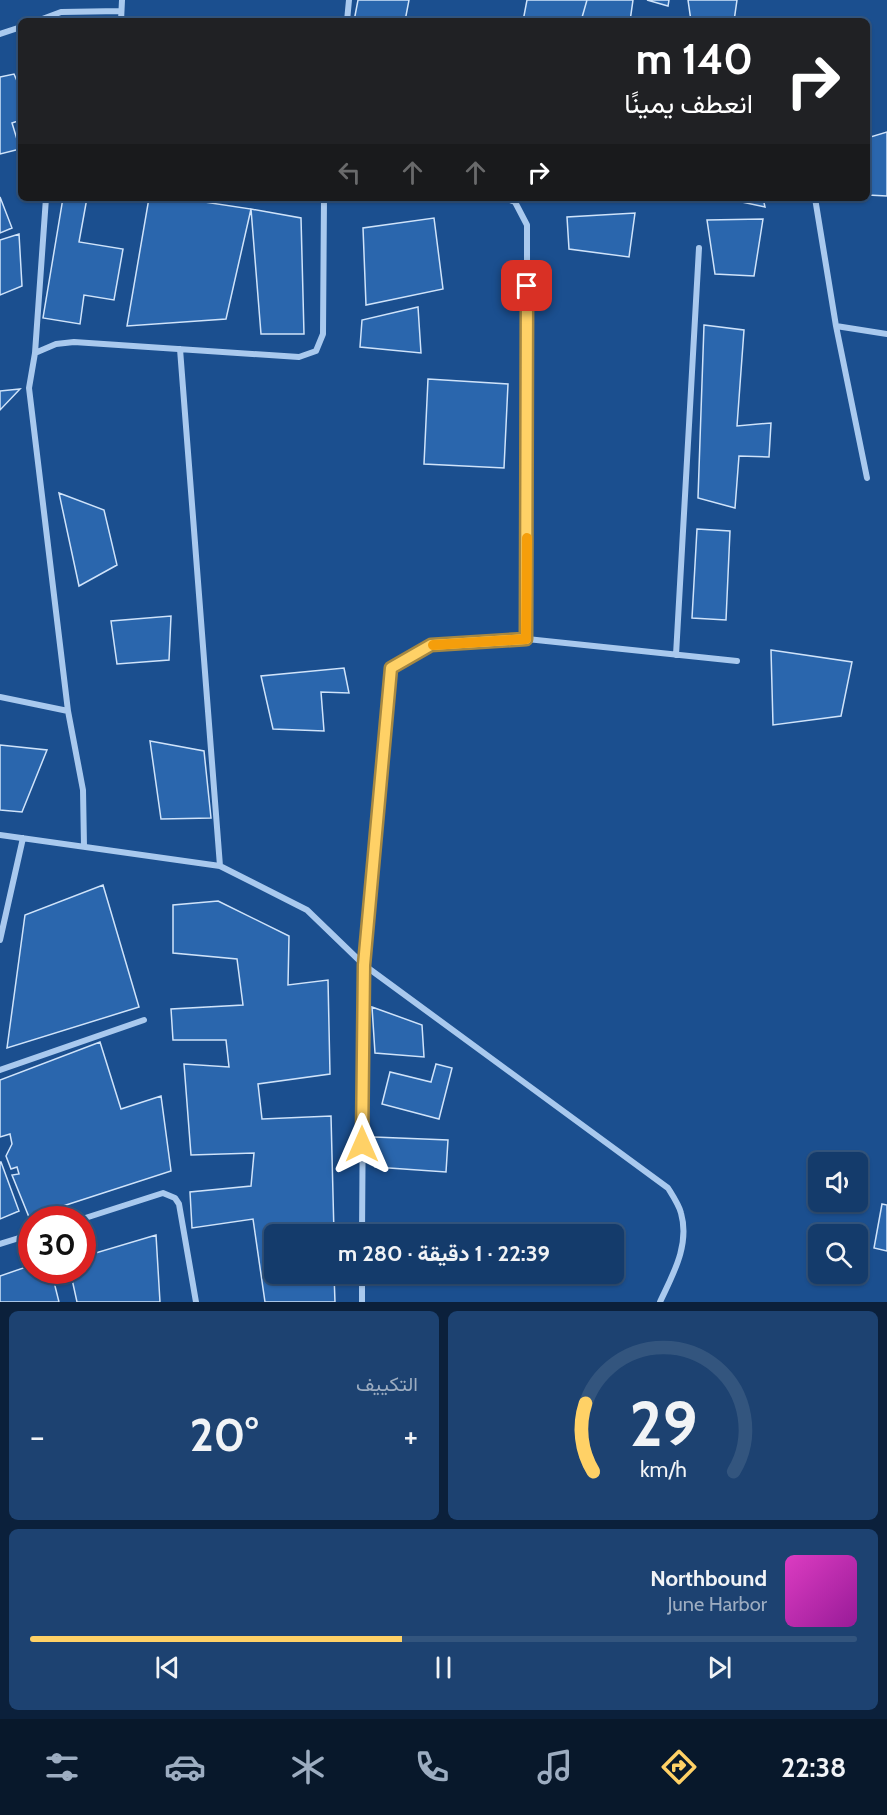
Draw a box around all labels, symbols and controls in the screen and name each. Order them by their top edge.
text: 140 m [636,33,753,85]
icon: right [774,42,852,120]
text: انعطف يمينًا [624,87,753,120]
icon: left [333,156,366,189]
icon: ahead [396,156,429,189]
icon: ahead [459,156,492,189]
icon: right [522,156,555,189]
pin [501,260,552,311]
icon: arrive [510,269,543,302]
position arrow [330,1112,394,1176]
map controls [808,1152,868,1284]
button: sound [808,1152,868,1212]
speed limit sign: 30 [18,1206,96,1284]
button: search [808,1224,868,1284]
text: 22:39 · 1 دقيقة · 280 m [338,1240,550,1267]
text: التكييف [356,1372,418,1396]
text: 29 [629,1386,697,1462]
text: 20° [190,1408,258,1462]
text: − [30,1416,45,1456]
text: + [403,1416,418,1456]
text: km/h [640,1457,686,1483]
text: Northbound [650,1565,767,1592]
text: June Harbor [667,1592,767,1616]
icon: previous [151,1651,184,1684]
icon: pause [427,1651,460,1684]
icon: next [703,1651,736,1684]
icon: filters [41,1746,83,1788]
icon: car [164,1746,206,1788]
icon: climate [287,1746,329,1788]
icon: phone [411,1746,453,1788]
icon: music [534,1746,576,1788]
icon: directions [658,1746,700,1788]
text: 22:38 [781,1751,846,1784]

